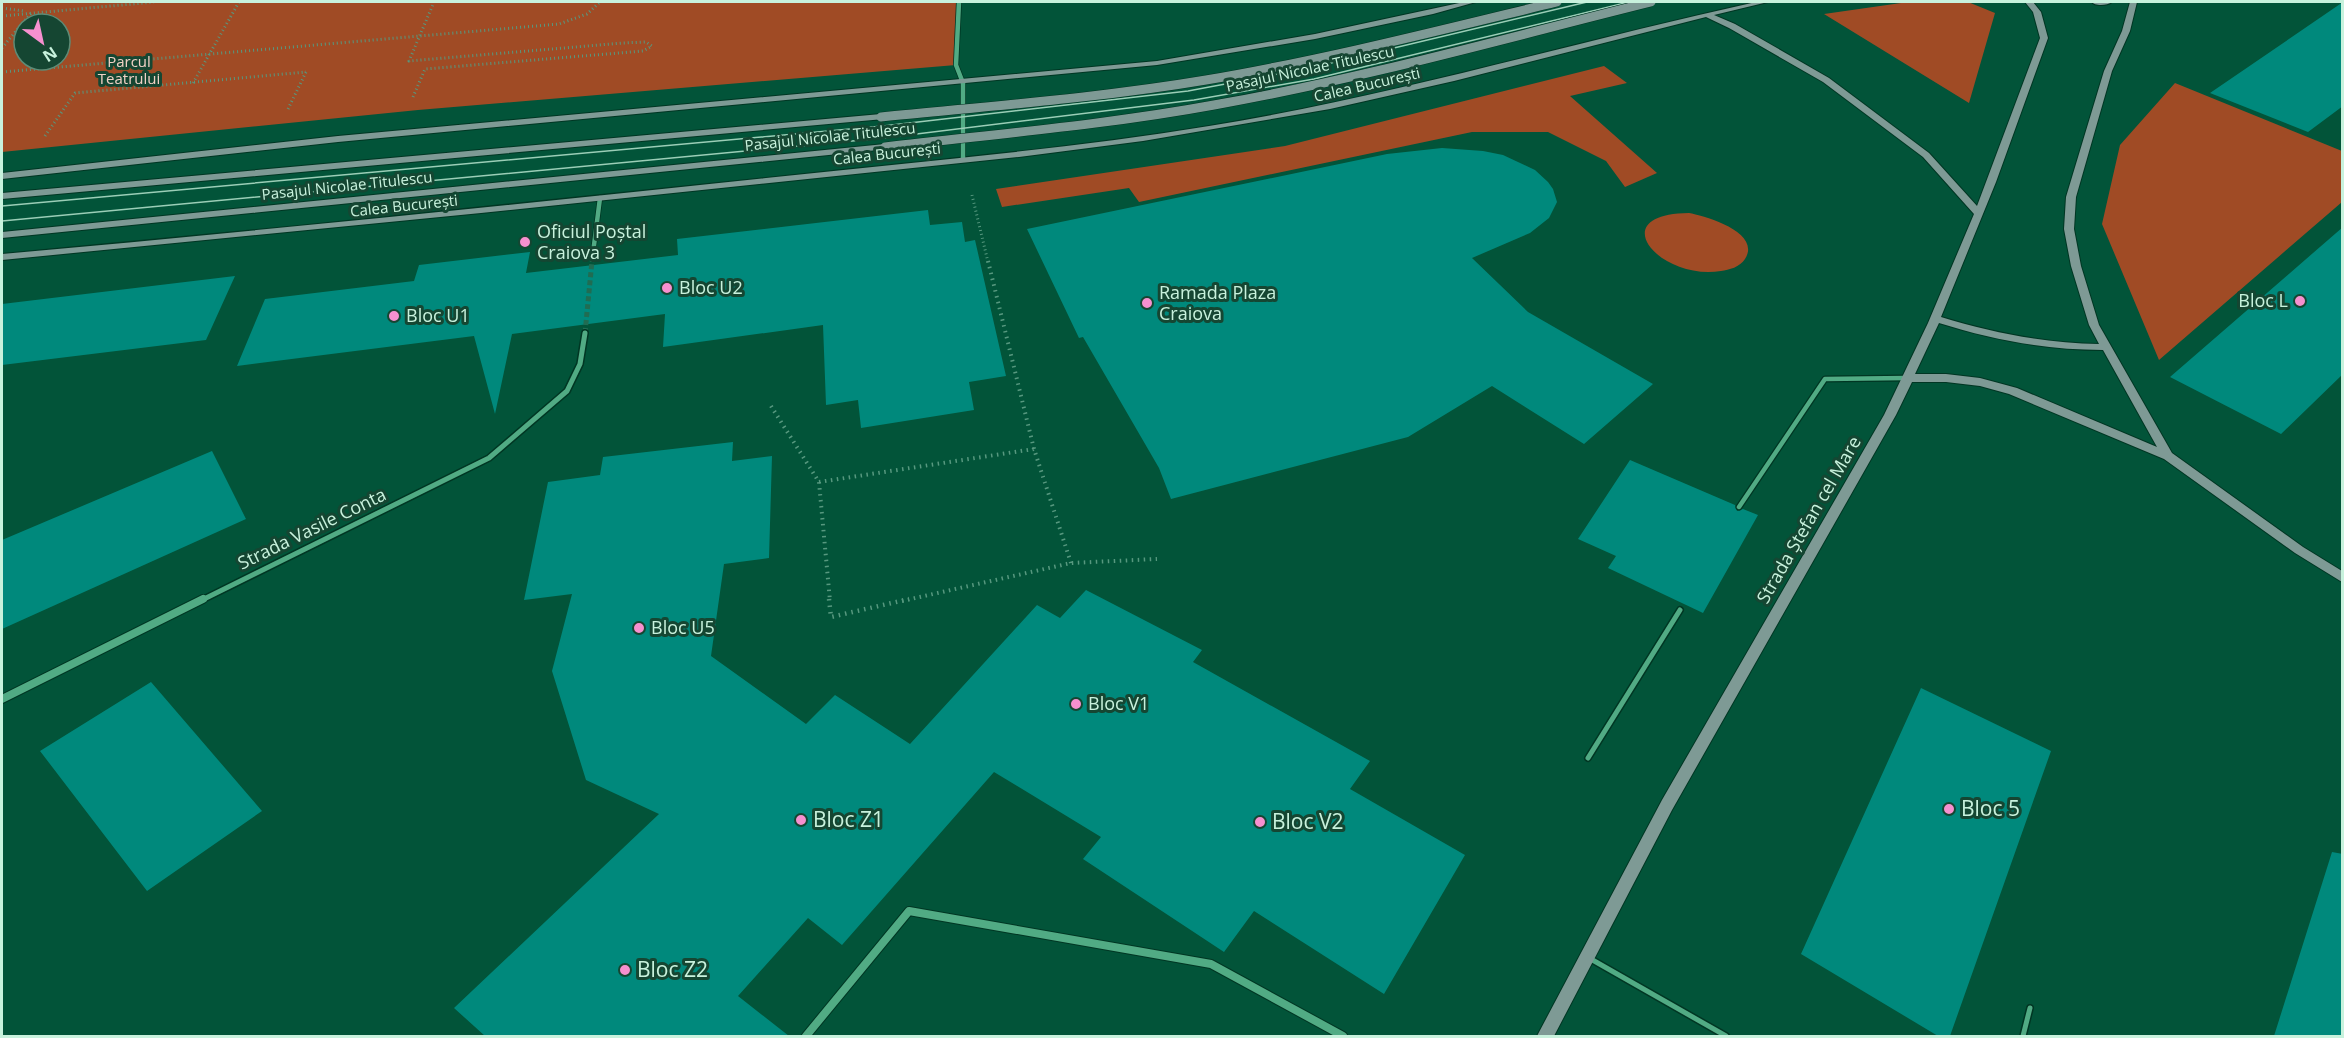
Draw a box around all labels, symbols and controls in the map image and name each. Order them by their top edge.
north arrow [12,12,72,72]
street label: Pasajul Nicolae Titulescu [1224,40,1396,96]
text: N [39,42,62,67]
park label: Parcul Teatrului [98,51,160,88]
street label: Calea București [1312,62,1422,106]
street label: Pasajul Nicolae Titulescu [744,117,916,155]
street label: Calea București [832,137,942,169]
street label: Pasajul Nicolae Titulescu [261,166,433,204]
street label: Calea București [349,189,459,221]
place label: Oficiul Poștal Craiova 3 [537,219,646,264]
marker: Oficiul Poștal Craiova 3 [518,235,532,249]
place label: Bloc U2 [679,275,743,299]
place label: Ramada Plaza Craiova [1159,280,1276,325]
marker: Bloc U2 [660,281,674,295]
place label: Bloc L [2238,288,2288,312]
marker: Bloc L [2293,294,2307,308]
marker: Ramada Plaza Craiova [1140,296,1154,310]
place label: Bloc U1 [406,303,470,327]
marker: Bloc U1 [387,309,401,323]
street label: Strada Ștefan cel Mare [1750,432,1866,607]
street label: Strada Vasile Conta [233,482,390,574]
place label: Bloc U5 [651,615,715,639]
marker: Bloc U5 [632,621,646,635]
place label: Bloc V1 [1088,691,1149,715]
marker: Bloc V1 [1069,697,1083,711]
place label: Bloc 5 [1961,794,2020,822]
marker: Bloc 5 [1942,802,1956,816]
place label: Bloc Z1 [813,805,884,833]
place label: Bloc V2 [1272,807,1344,835]
marker: Bloc Z1 [794,813,808,827]
marker: Bloc V2 [1253,815,1267,829]
place label: Bloc Z2 [637,955,708,983]
marker: Bloc Z2 [618,963,632,977]

